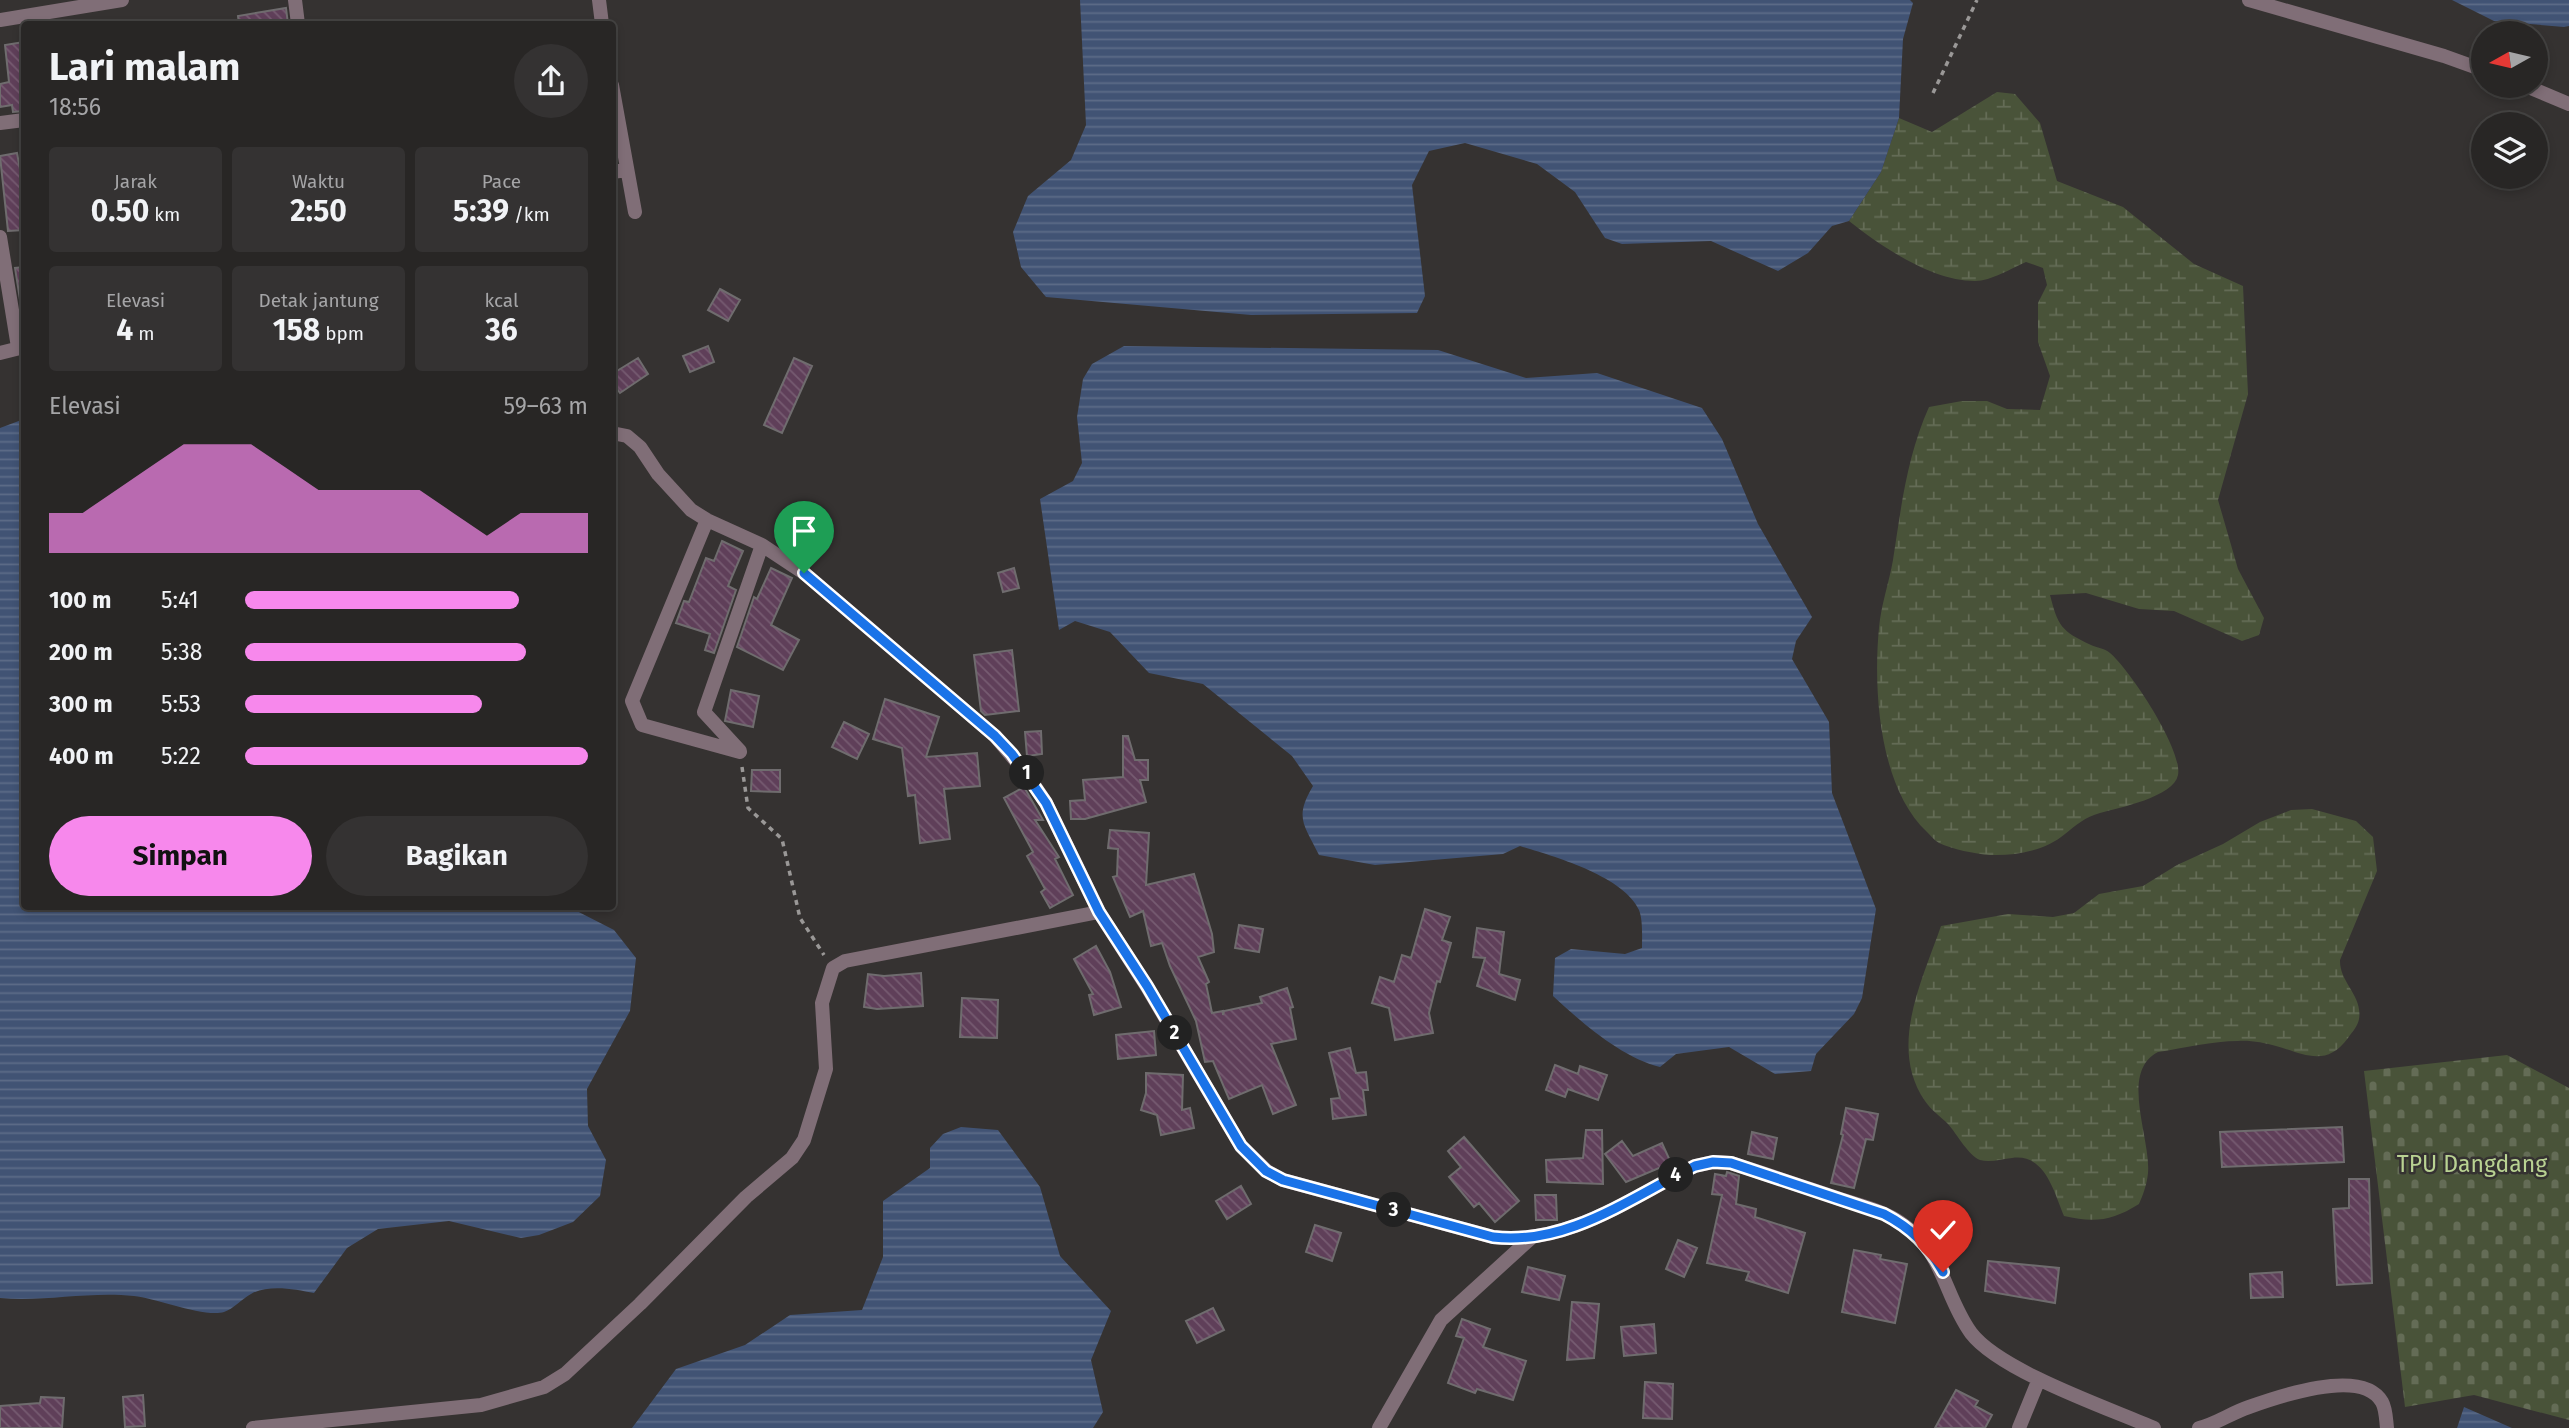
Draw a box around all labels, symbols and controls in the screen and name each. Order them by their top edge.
north arrow [2471,21,2548,98]
map controls [2471,21,2548,189]
text: Lari malam [49,44,240,90]
button: share [514,44,588,118]
text: 18:56 [49,93,101,121]
button: layers [2471,112,2548,189]
text: Jarak [114,170,157,193]
text: Waktu [292,170,345,193]
text: Pace [482,170,521,193]
text: 0.50 [91,193,149,229]
text: 2:50 [290,193,347,229]
text: 5:39 [453,193,509,229]
text: km [149,203,180,226]
text: /km [509,203,550,226]
text: Elevasi [106,289,165,312]
text: Detak jantung [258,289,379,312]
text: kcal [484,289,519,312]
text: 4 [116,312,133,348]
text: 158 [273,312,320,348]
text: 36 [485,312,518,348]
text: m [133,322,155,345]
text: bpm [320,322,364,345]
text: Elevasi [49,392,121,420]
text: 59–63 m [503,392,588,420]
pin [774,501,834,573]
icon: arrive [785,512,823,550]
text: 100 m [49,586,111,614]
text: 5:41 [161,586,199,614]
text: 200 m [49,638,113,666]
text: 5:38 [161,638,202,666]
text: 300 m [49,690,113,718]
text: 5:53 [161,690,201,718]
text: 400 m [49,742,114,770]
text: 5:22 [161,742,201,770]
pin: 1 [1010,756,1044,790]
text: 1 [1022,761,1031,784]
button: Simpan [49,816,312,896]
button: Bagikan [326,816,588,896]
pin: 2 [1158,1016,1192,1050]
text: 2 [1170,1021,1179,1044]
park label: TPU Dangdang [2397,1150,2547,1178]
pin: 4 [1658,1158,1694,1192]
text: 4 [1670,1163,1681,1186]
pin: 3 [1376,1192,1412,1228]
text: 3 [1389,1198,1398,1221]
pin [1913,1200,1973,1272]
icon: check [1924,1211,1962,1249]

